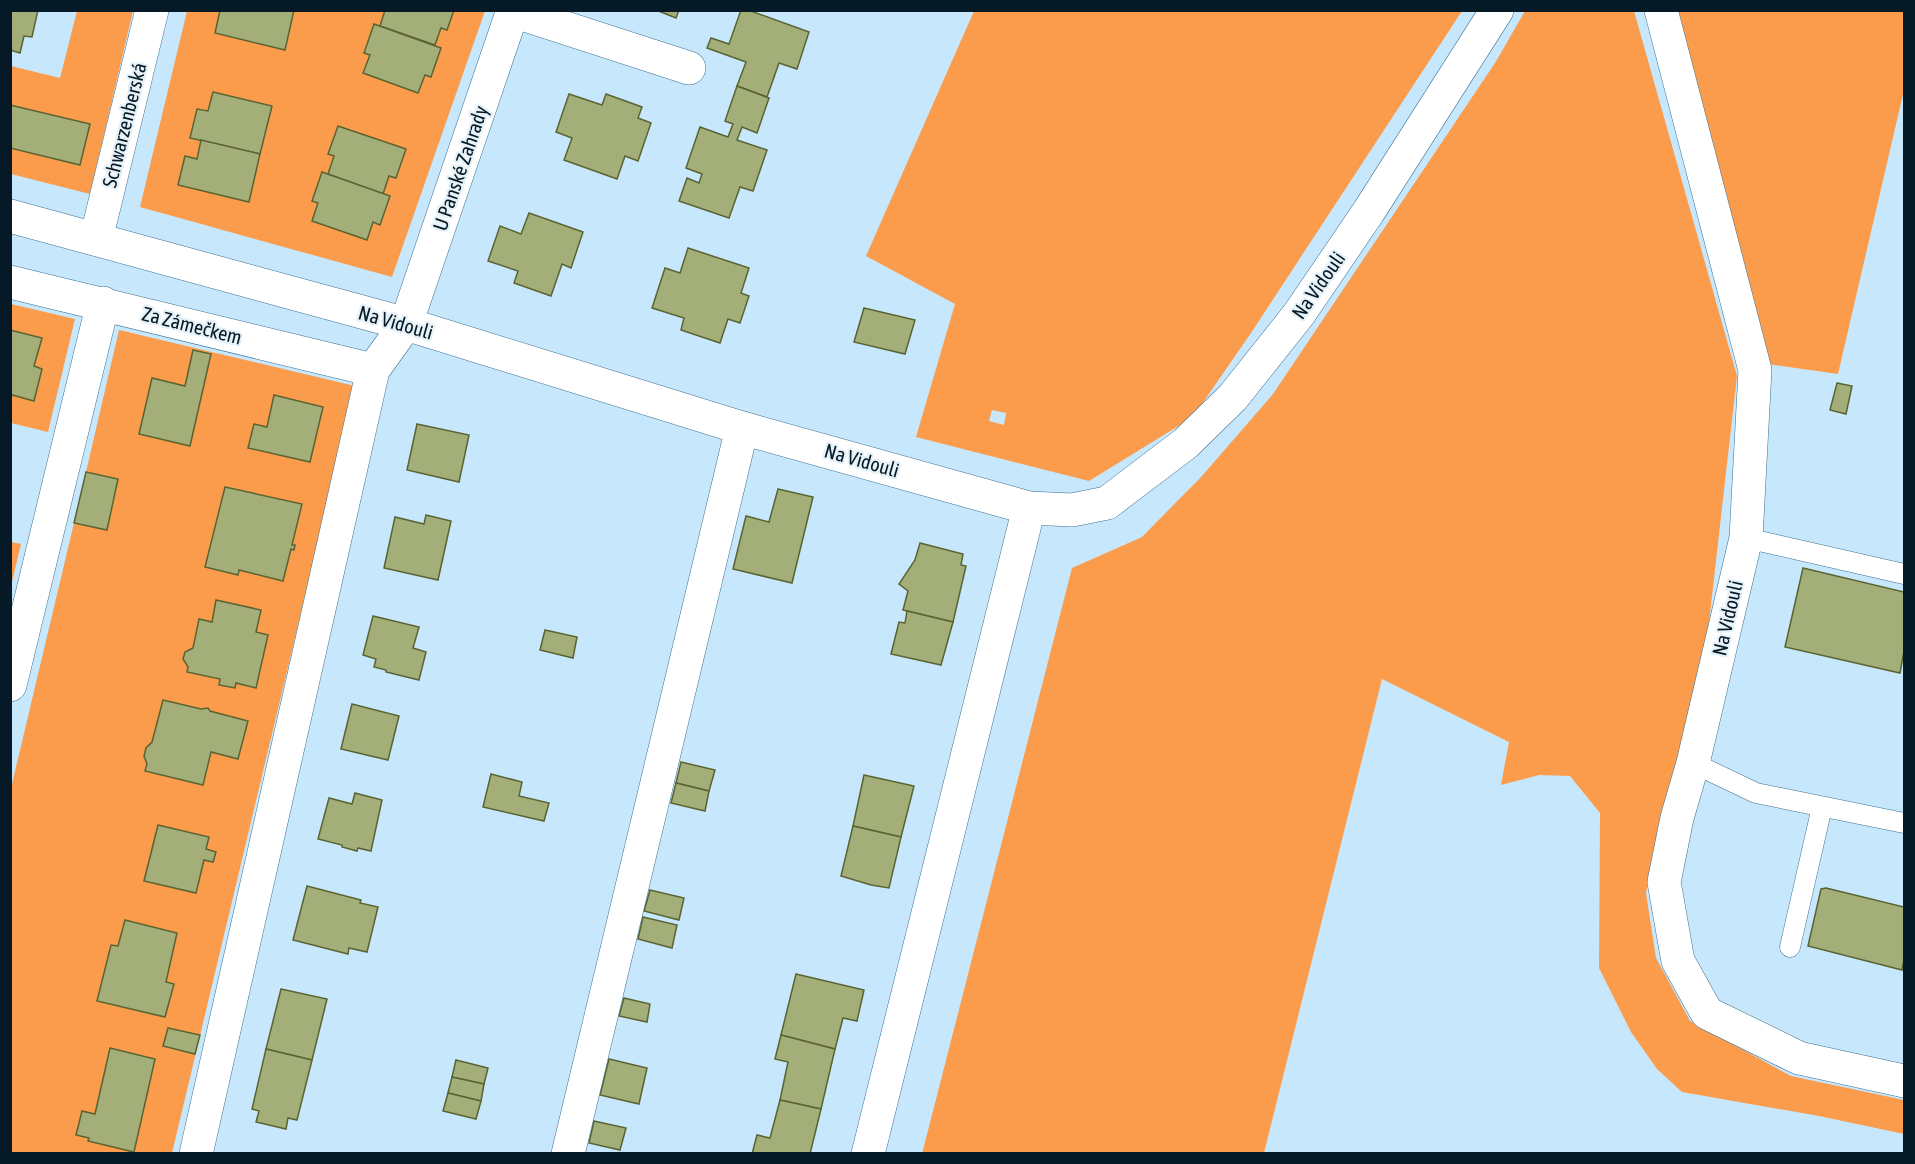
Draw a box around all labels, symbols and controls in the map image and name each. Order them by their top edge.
street label: Schwarzenberská [97,60,151,190]
street label: U Panské Zahrady [428,102,492,234]
street label: Na Vidouli [1287,247,1349,323]
street label: Na Vidouli [356,300,436,344]
street label: Za Zámečkem [140,302,244,348]
street label: Na Vidouli [822,438,902,482]
street label: Na Vidouli [1707,578,1747,658]

